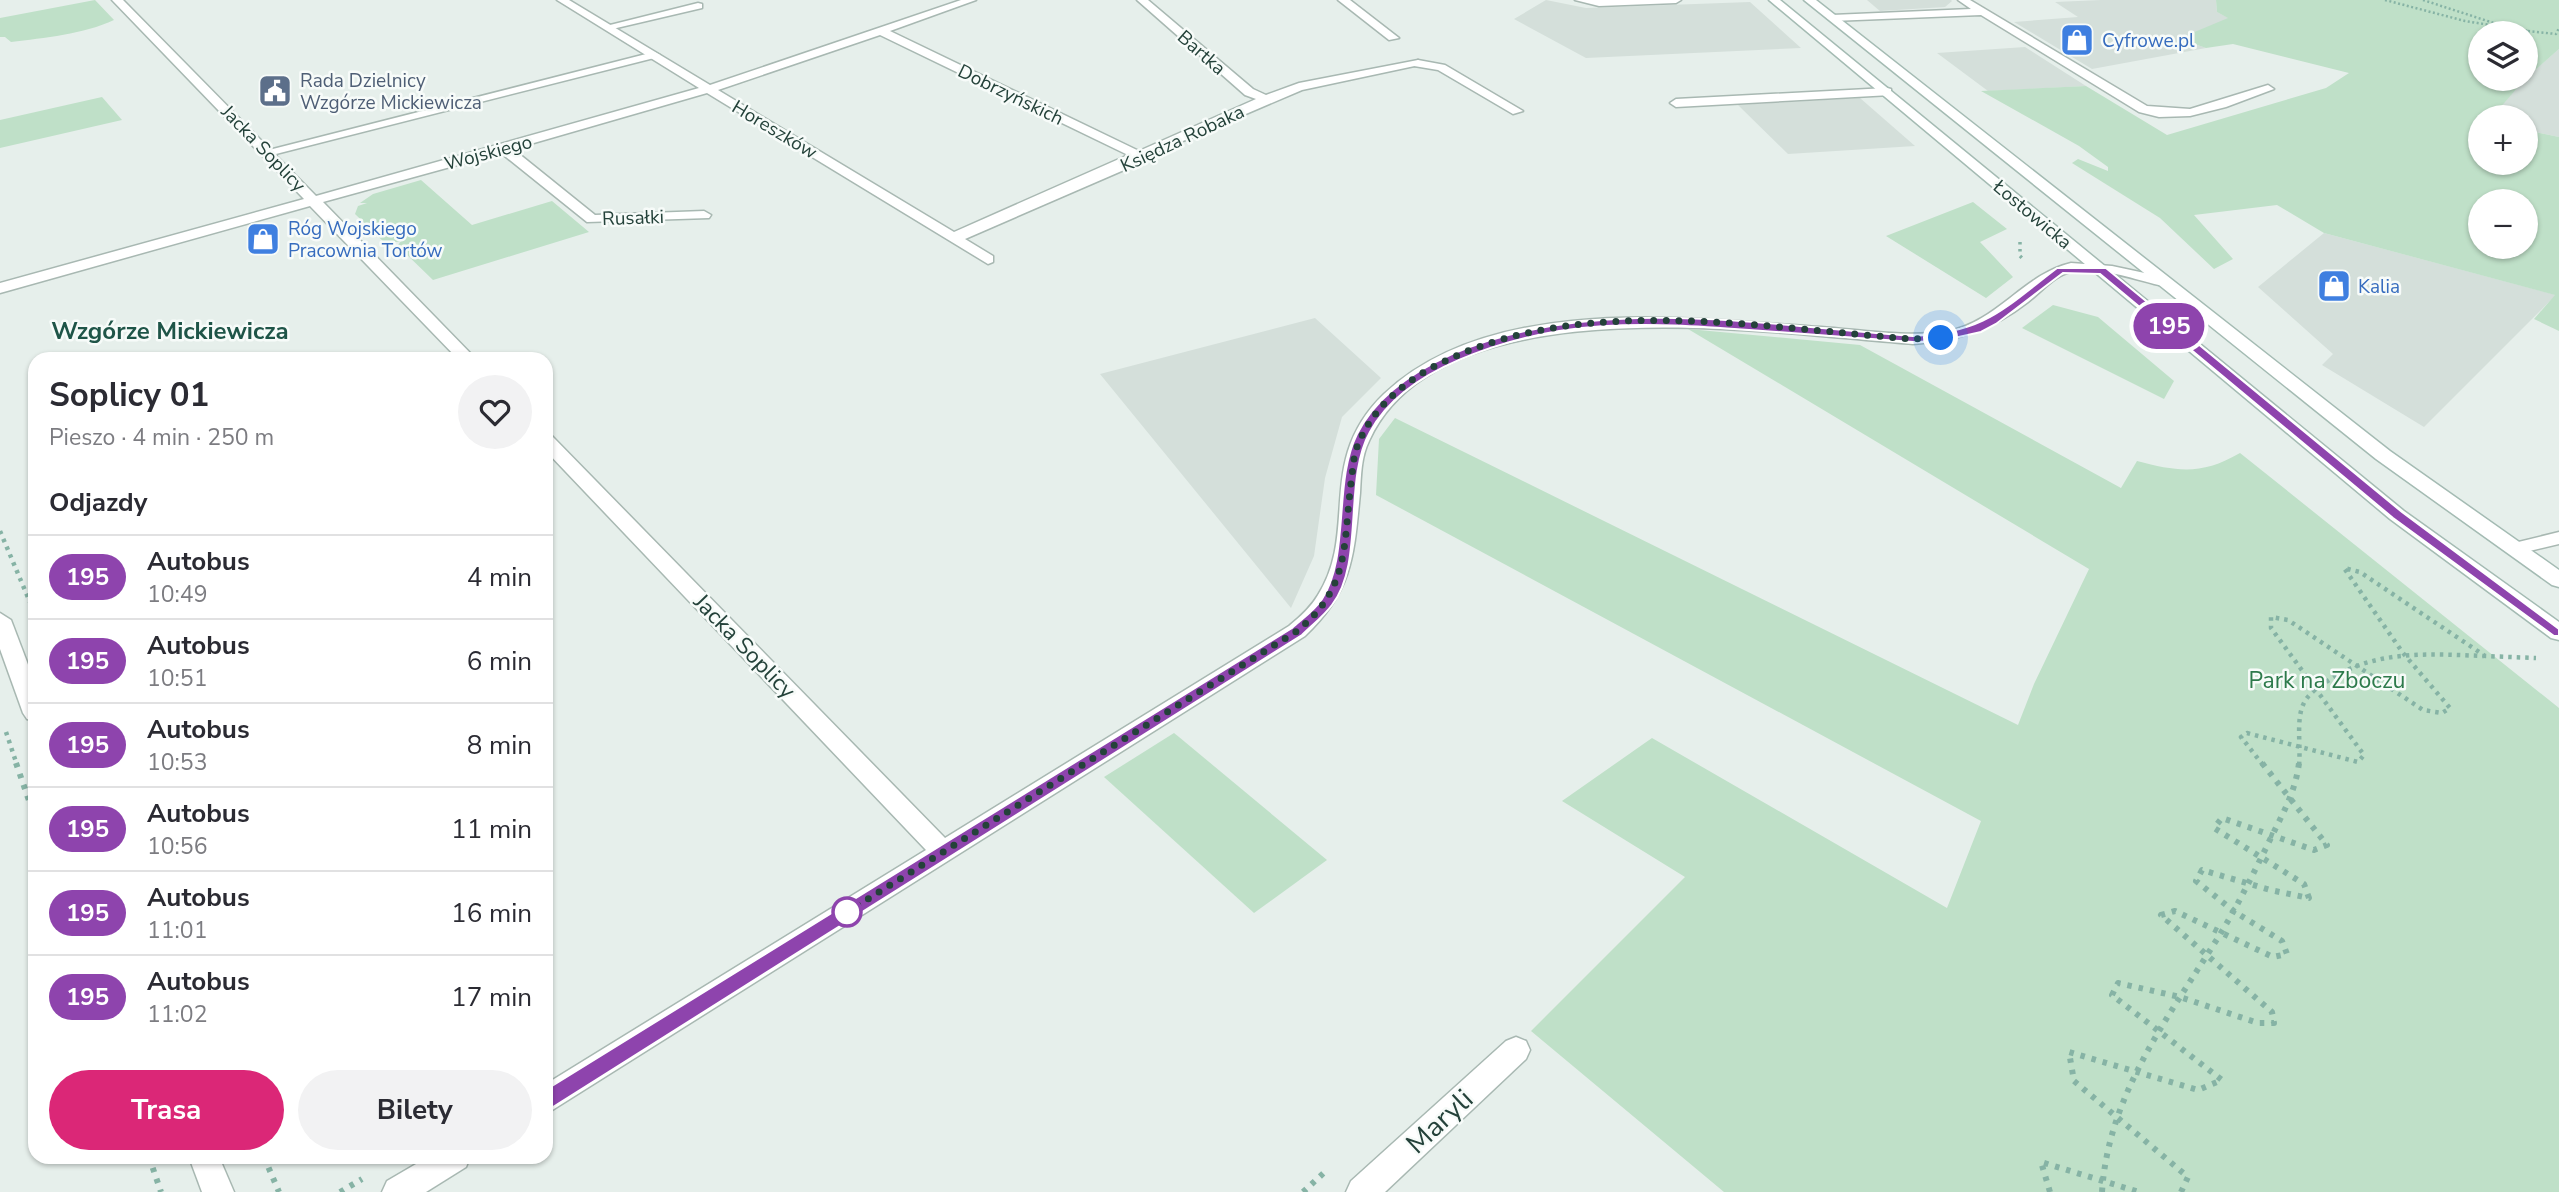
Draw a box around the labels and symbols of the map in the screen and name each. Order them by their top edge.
shop icon: Cyfrowe.pl [2058,21,2096,59]
street label: Bartka [1172,24,1231,81]
place label: Cyfrowe.pl [2102,28,2195,54]
street label: Dobrzyńskich [953,58,1068,132]
place label: Rada Dzielnicy Wzgórze Mickiewicza [300,68,482,116]
public building icon: Rada Dzielnicy Wzgórze Mickiewicza [256,72,294,110]
street label: Horeszków [727,94,822,166]
street label: Jacka Soplicy [215,99,311,198]
street label: Księdza Robaka [1116,99,1249,179]
street label: Wojskiego [442,129,535,177]
street label: Łostowicka [1987,173,2077,255]
street label: Rusałki [602,204,665,232]
place label: Róg Wojskiego Pracownia Tortów [288,216,443,264]
shop icon: Róg Wojskiego Pracownia Tortów [244,220,282,258]
shop icon: Kalia [2315,267,2353,305]
place label: Kalia [2358,274,2400,300]
line badge: 195 [2129,303,2209,349]
district label: Wzgórze Mickiewicza [51,315,289,347]
your location [1923,320,1958,355]
street label: Jacka Soplicy [686,586,803,706]
park label: Park na Zboczu [2249,665,2405,696]
unlabelled marker [832,897,862,927]
street label: Maryli [1398,1081,1481,1163]

